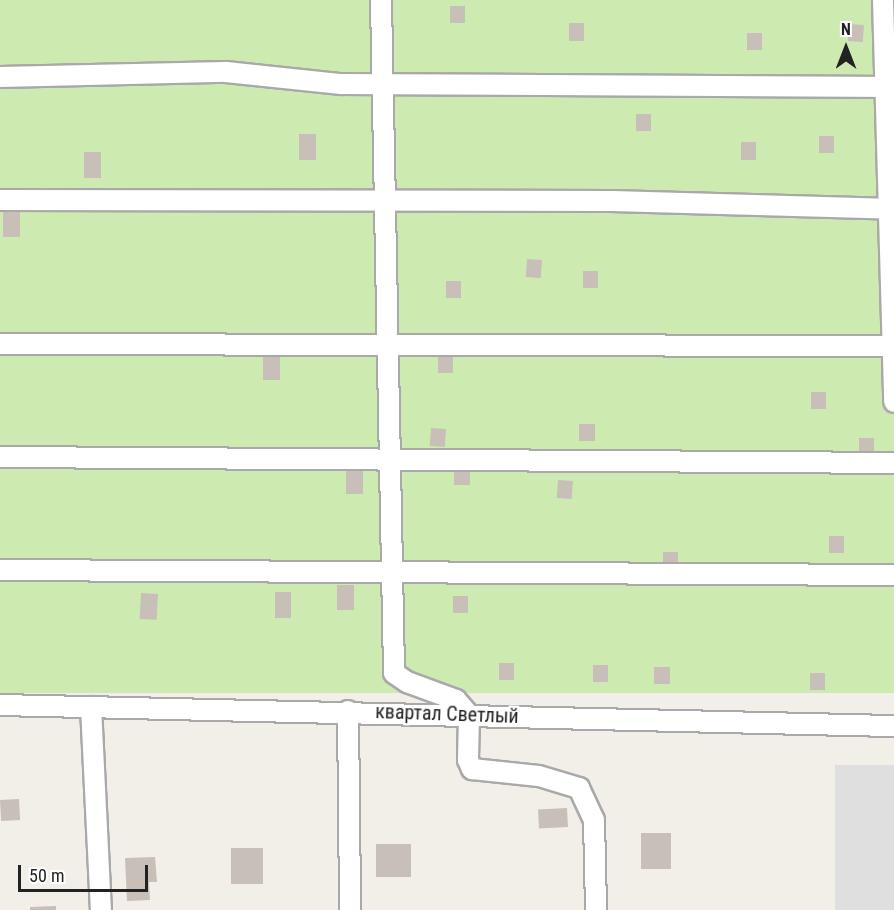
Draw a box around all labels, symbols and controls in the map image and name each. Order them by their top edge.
north arrow [816,18,876,78]
text: N [841,20,851,39]
street label: квартал Светлый [375,700,519,728]
scale bar [21,853,152,891]
text: 50 m [29,865,64,886]

